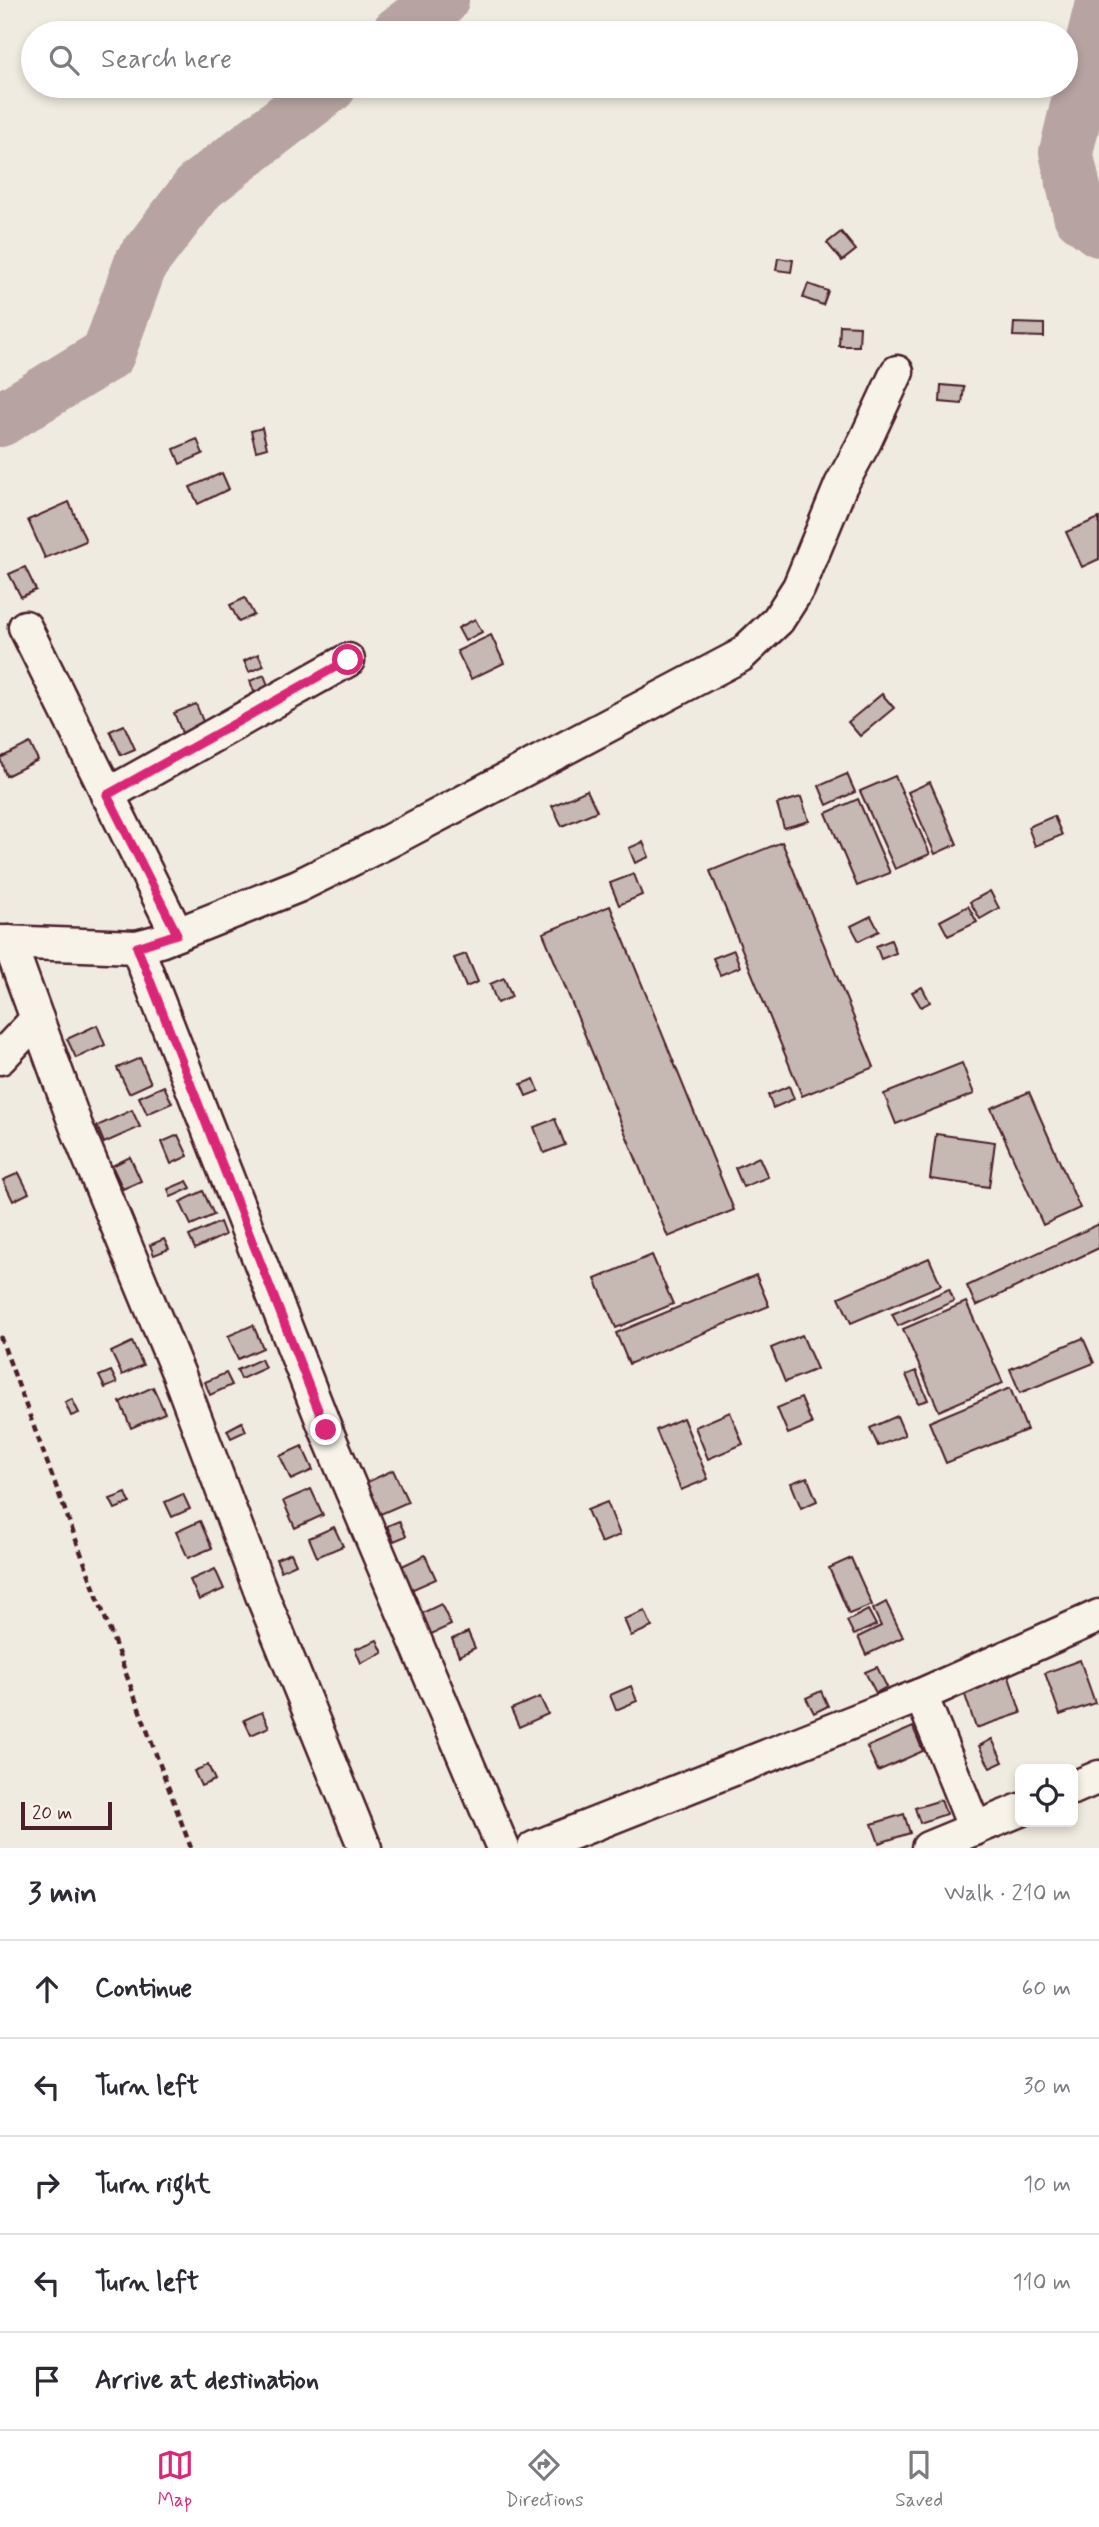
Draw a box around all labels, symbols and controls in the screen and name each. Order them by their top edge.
search box [21,21,1078,98]
icon: search [45,41,83,79]
text: Search here [101,43,232,77]
route start [332,644,363,675]
route end [310,1414,341,1445]
map controls [1015,1764,1078,1827]
button: locate [1015,1764,1078,1827]
scale bar [21,1799,112,1831]
text: 20 m [32,1801,72,1826]
text: 3 min [28,1874,97,1913]
text: Walk · 210 m [944,1879,1071,1909]
icon: ahead [28,1970,66,2008]
text: Continue [95,1972,192,2006]
text: 60 m [1022,1974,1071,2004]
icon: left [28,2068,66,2106]
text: Turn left [95,2070,199,2104]
text: 30 m [1023,2072,1071,2102]
icon: right [28,2166,66,2204]
text: Turn right [95,2168,211,2202]
text: 10 m [1023,2170,1071,2200]
icon: left [28,2264,66,2302]
text: Turn left [95,2266,199,2300]
text: 110 m [1012,2268,1071,2298]
icon: arrive [28,2362,66,2400]
text: Arrive at destination [95,2364,319,2398]
tab: Map [156,2446,194,2513]
tab: Directions [505,2446,584,2513]
tab: Saved [895,2446,943,2513]

